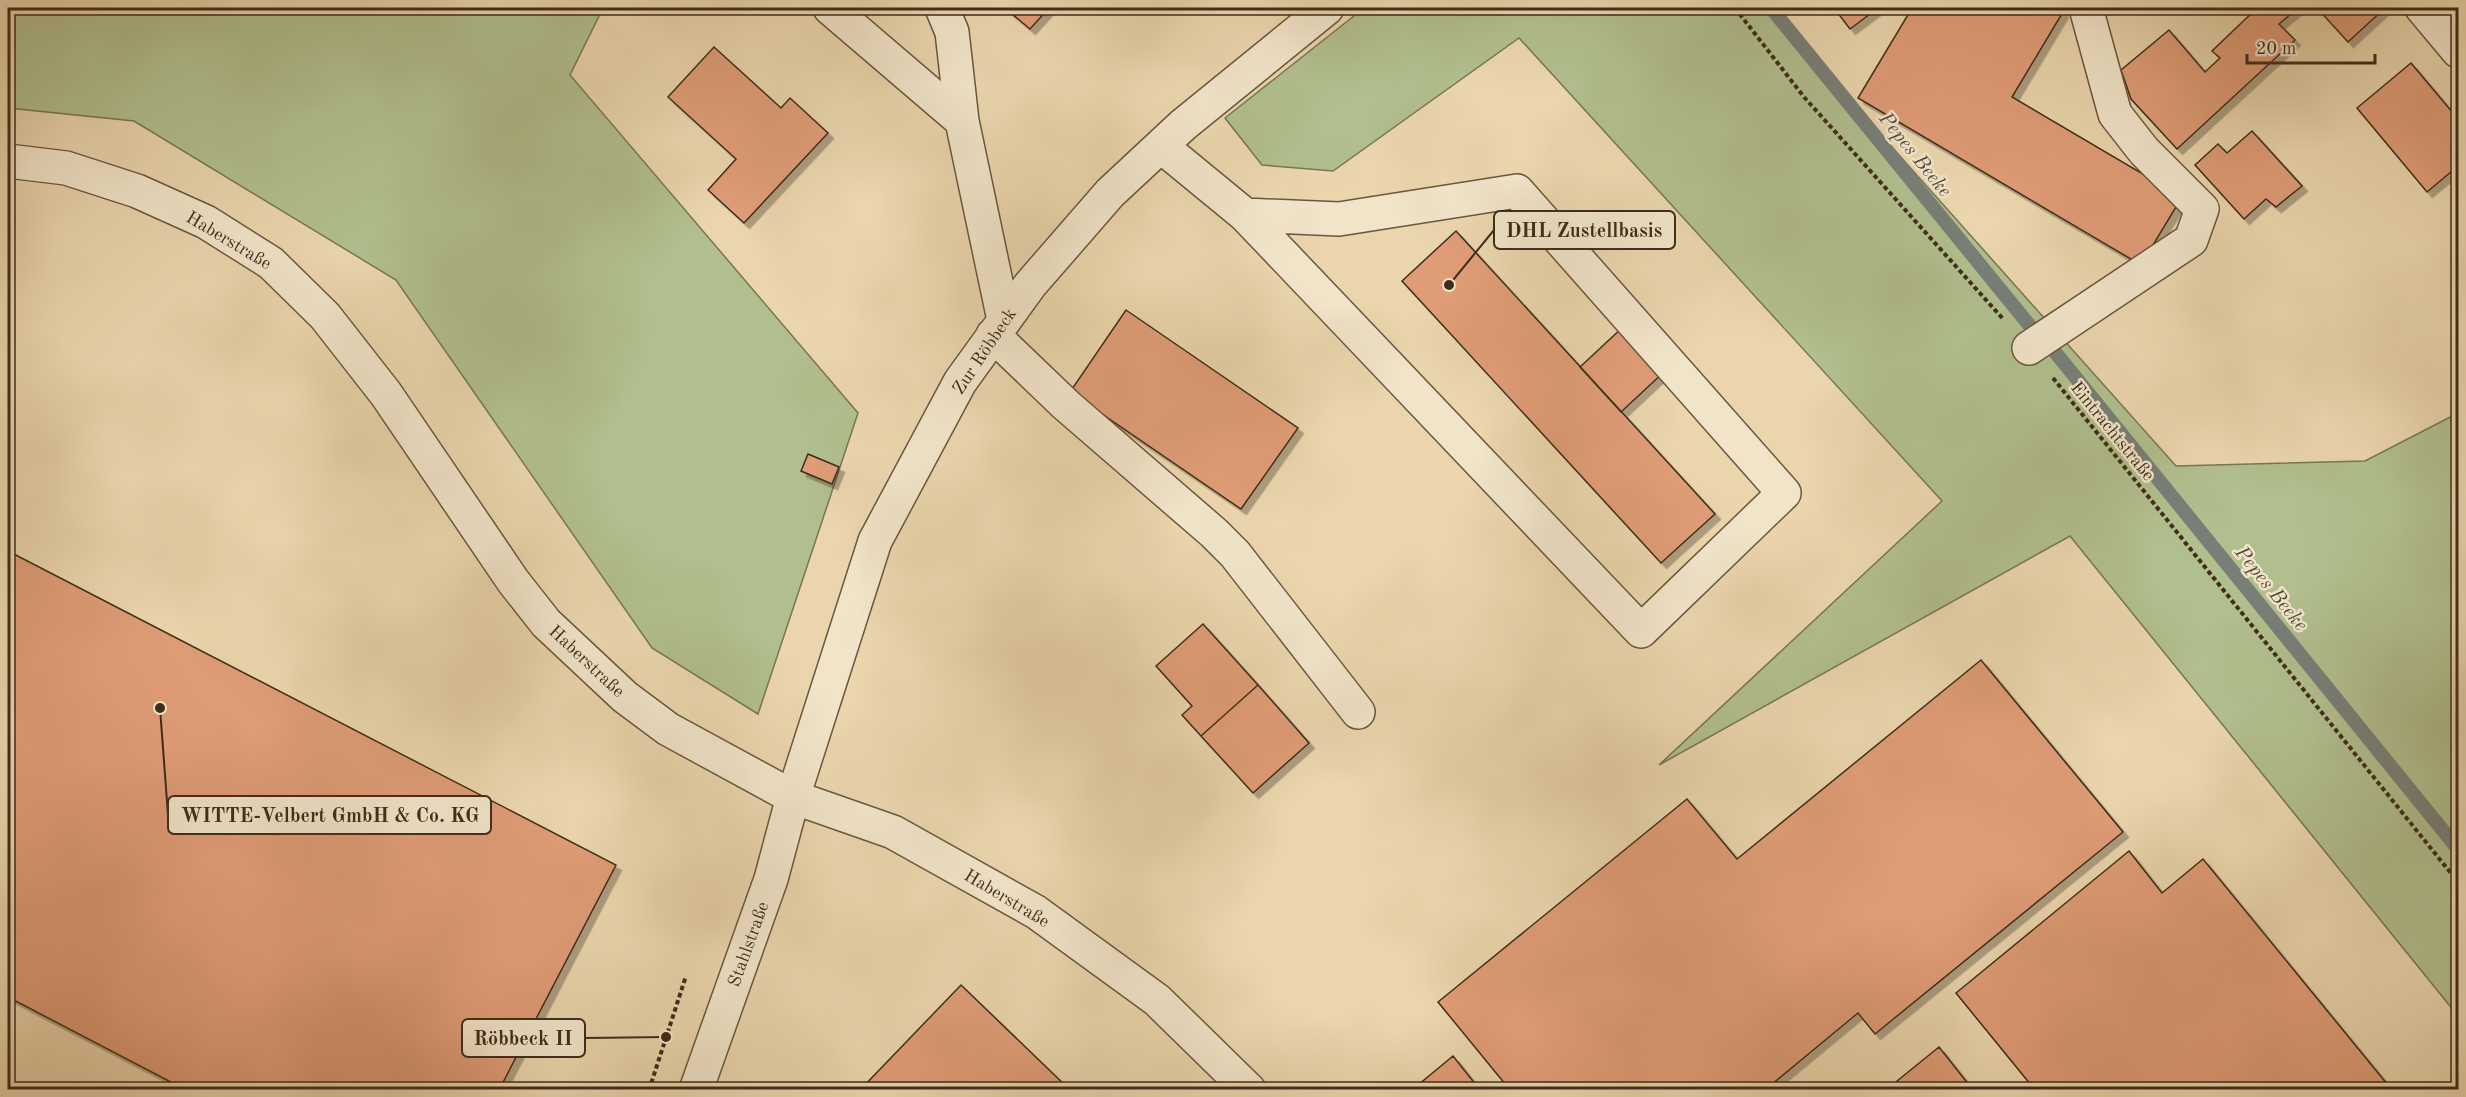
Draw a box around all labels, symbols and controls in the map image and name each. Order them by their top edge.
scale bar [2247,27,2374,65]
text: 20 m [2256,40,2296,58]
water label: Pepes Beeke [1874,108,1954,201]
street label: Haberstraße [183,208,274,273]
callout: DHL Zustellbasis [1494,211,1675,249]
text: DHL Zustellbasis [1506,222,1662,242]
street label: Zur Röbbeck [950,305,1020,398]
street label: Eintrachtstraße [2067,379,2157,485]
water label: Pepes Beeke [2230,542,2310,635]
street label: Haberstraße [545,622,628,701]
callout: WITTE-Velbert GmbH & Co. KG [168,796,491,834]
text: WITTE-Velbert GmbH & Co. KG [181,807,479,827]
street label: Haberstraße [961,866,1052,931]
street label: Stahlstraße [725,899,773,989]
callout: Röbbeck II [462,1019,585,1057]
text: Röbbeck II [474,1030,573,1050]

